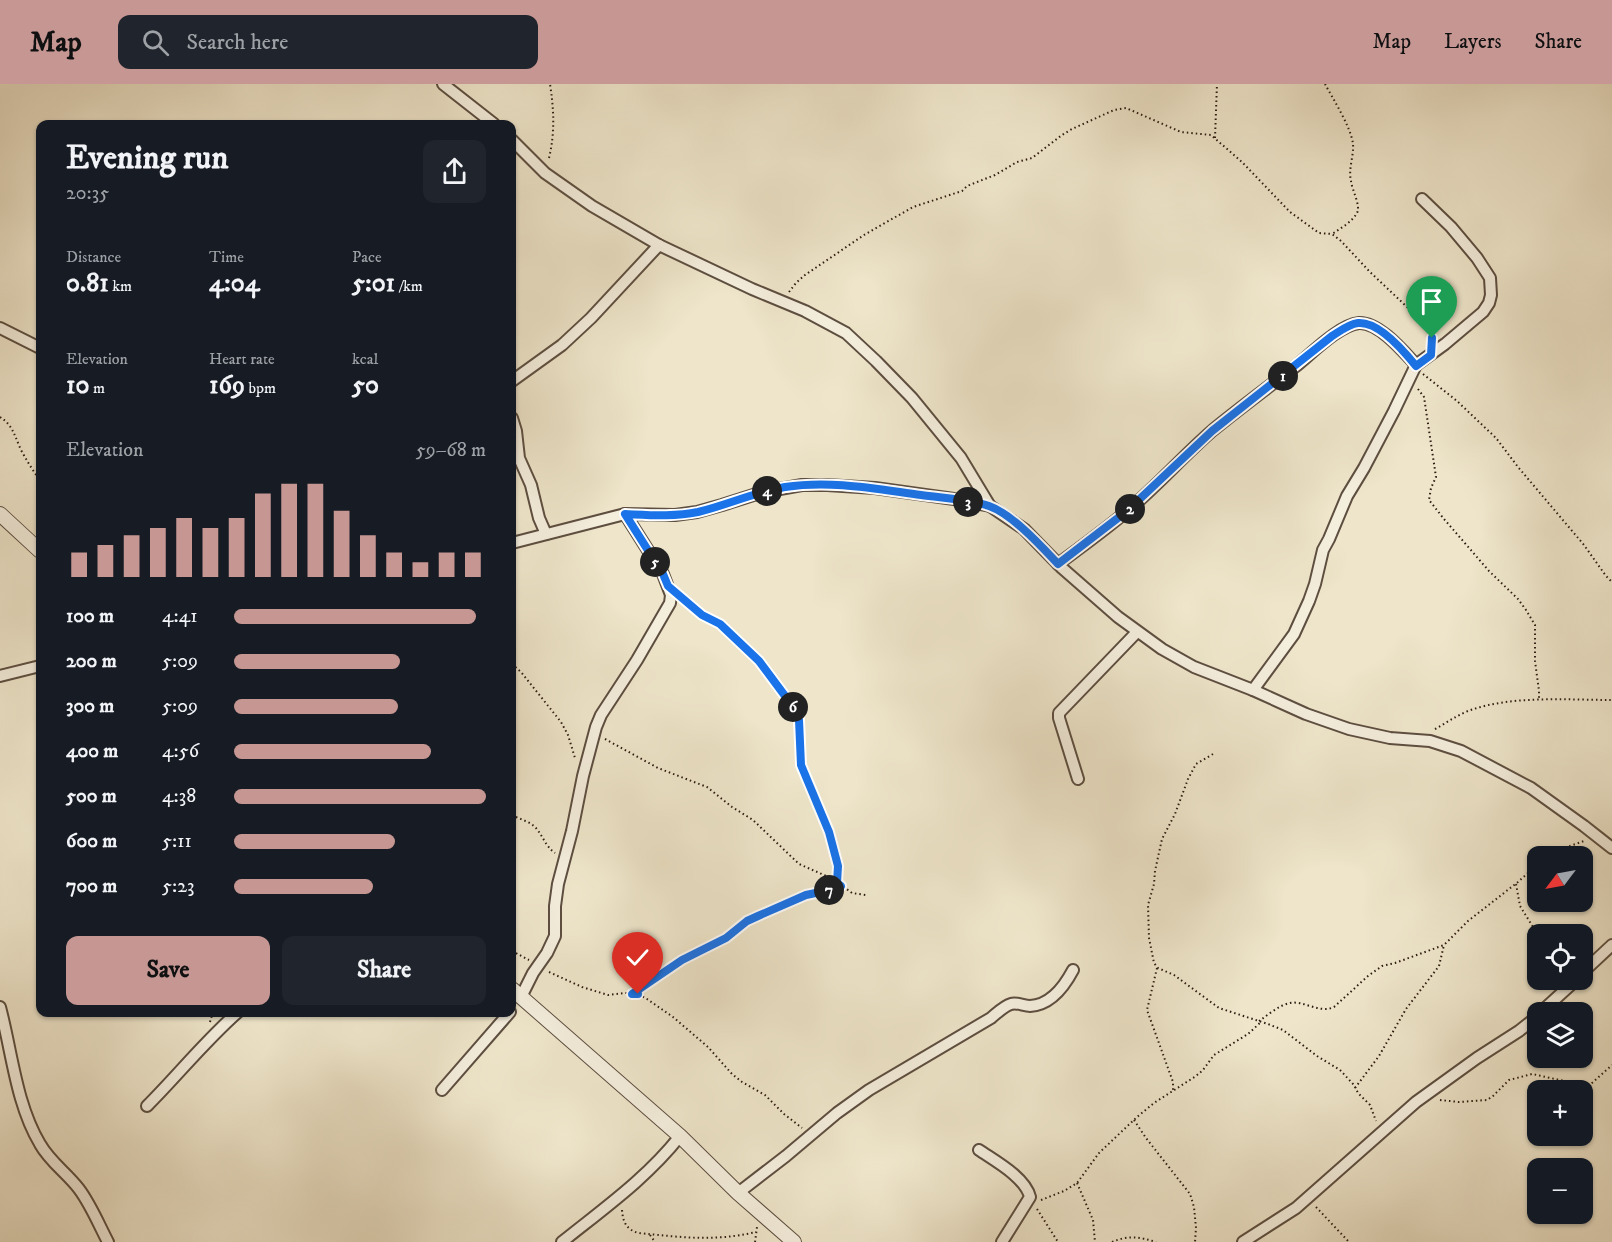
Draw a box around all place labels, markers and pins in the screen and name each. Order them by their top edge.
pin [1406,276,1457,338]
pin: 1 [1268,361,1298,391]
pin: 4 [752,476,782,506]
pin: 3 [953,487,983,517]
pin: 2 [1115,494,1145,524]
pin: 5 [640,547,670,577]
pin: 6 [778,692,808,722]
pin: 7 [814,875,844,905]
pin [612,932,663,994]

